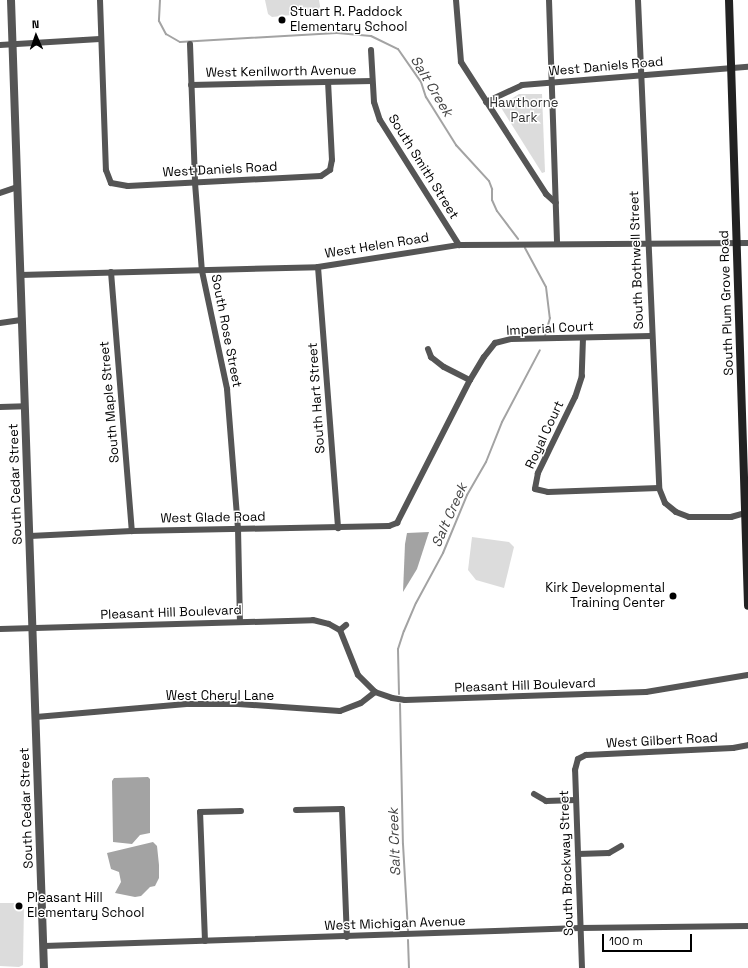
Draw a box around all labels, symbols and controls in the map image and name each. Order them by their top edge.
place label: Stuart R. Paddock Elementary School [290,5,407,36]
marker: Stuart R. Paddock Elementary School [277,15,287,25]
north arrow [16,16,56,56]
text: N [32,17,40,31]
water label: Salt Creek [407,52,457,120]
street label: West Daniels Road [548,54,664,80]
street label: West Kenilworth Avenue [205,63,357,81]
park label: Hawthorne Park [490,96,558,127]
street label: South Smith Street [384,112,462,222]
street label: West Daniels Road [162,159,278,181]
street label: South Bothwell Street [627,190,647,330]
street label: West Helen Road [324,230,430,262]
street label: South Plum Grove Road [717,230,737,376]
street label: South Rose Street [207,273,245,389]
street label: Imperial Court [506,319,594,339]
street label: South Maple Street [97,340,123,464]
street label: South Hart Street [305,342,329,454]
street label: Royal Court [522,398,568,472]
street label: South Cedar Street [6,423,26,545]
water label: Salt Creek [427,480,471,550]
street label: West Glade Road [160,509,266,527]
place label: Kirk Developmental Training Center [545,581,665,612]
marker: Kirk Developmental Training Center [668,591,678,601]
street label: Pleasant Hill Boulevard [100,603,242,623]
street label: Pleasant Hill Boulevard [454,676,596,696]
street label: West Cheryl Lane [166,688,274,704]
street label: West Gilbert Road [606,730,718,752]
street label: South Cedar Street [17,747,37,869]
street label: South Brockway Street [557,790,577,936]
water label: Salt Creek [384,808,404,876]
place label: Pleasant Hill Elementary School [27,891,144,922]
marker: Pleasant Hill Elementary School [14,901,24,911]
street label: West Michigan Avenue [324,914,466,934]
scale bar [604,926,694,952]
text: 100 m [609,933,643,949]

